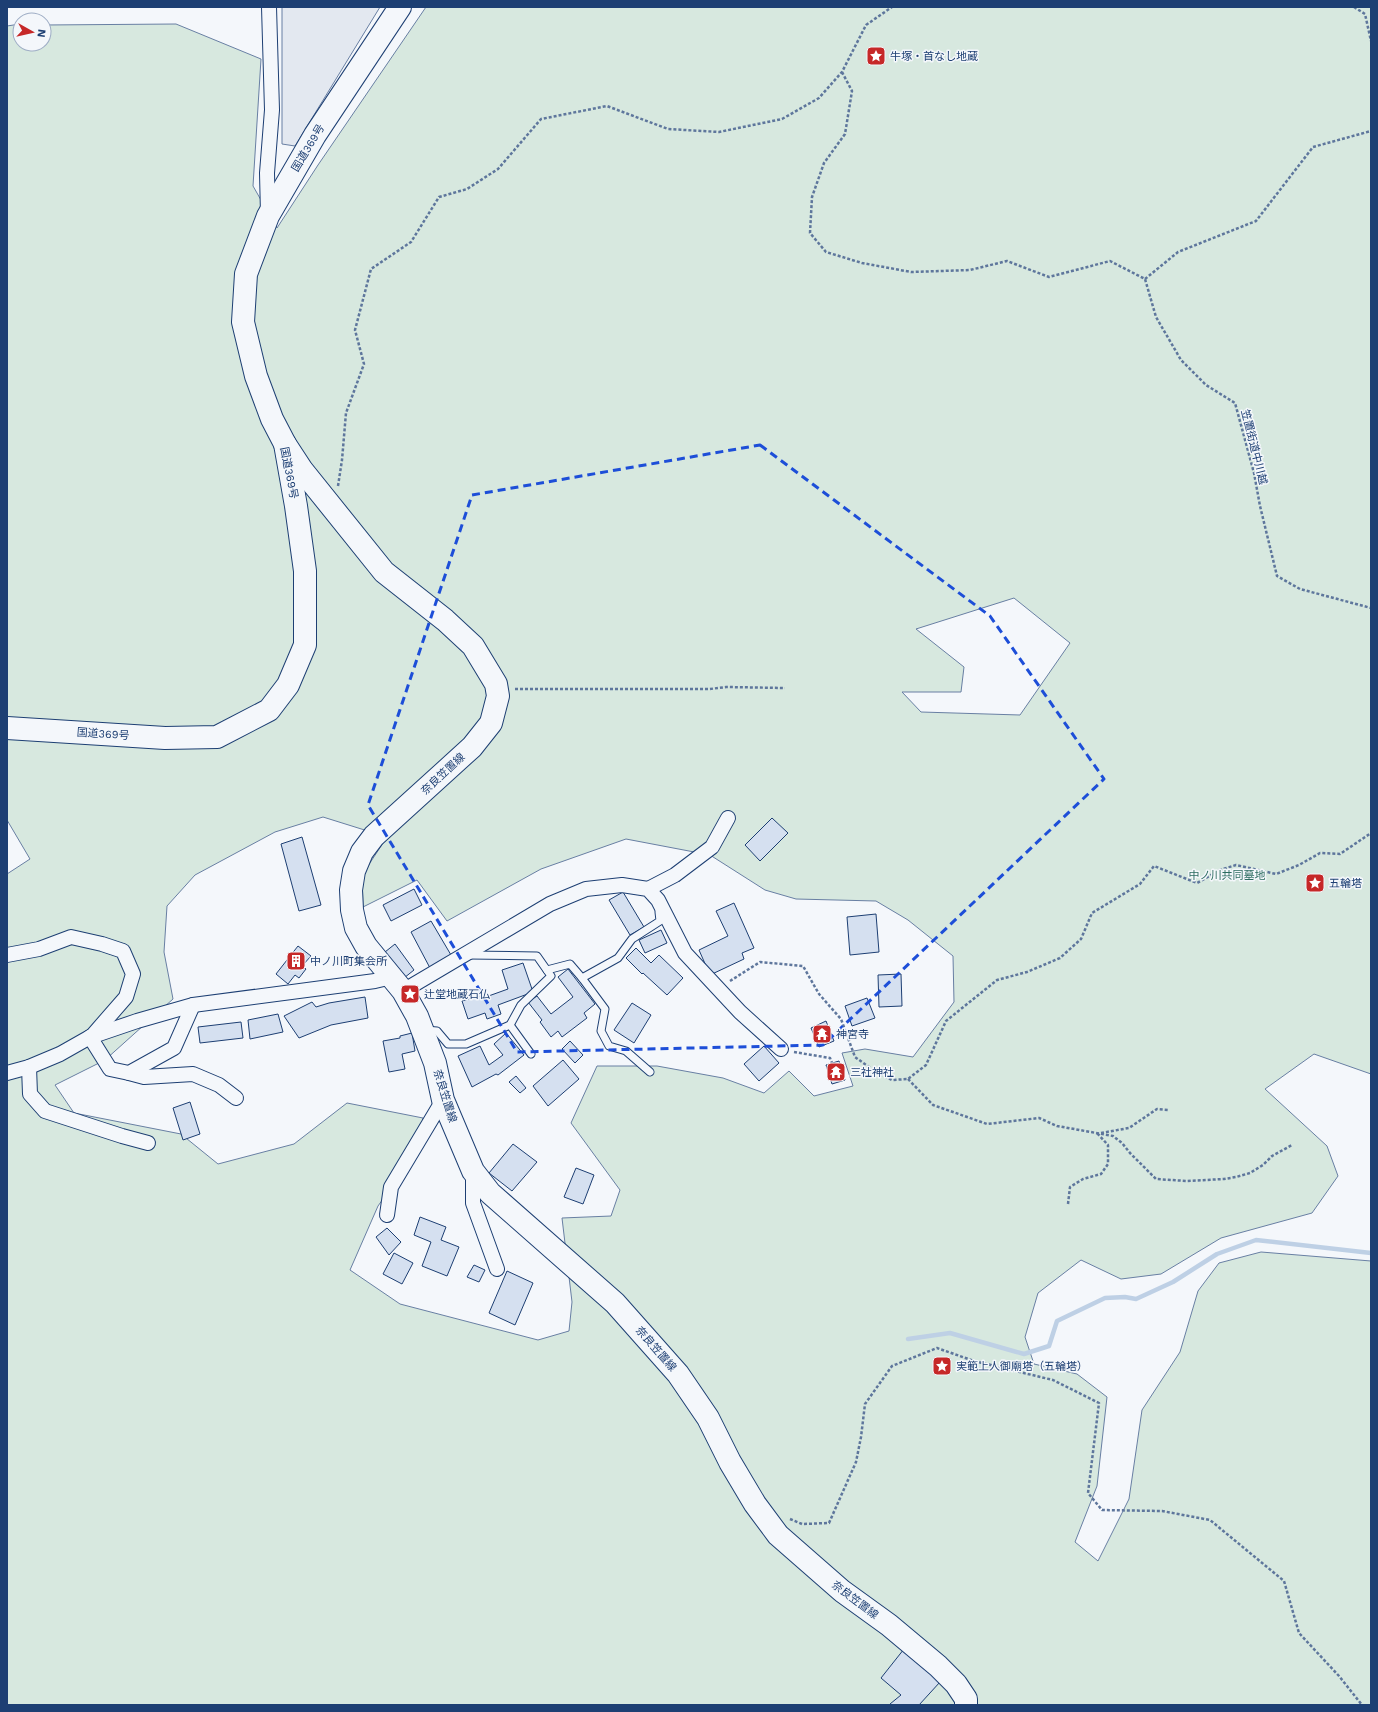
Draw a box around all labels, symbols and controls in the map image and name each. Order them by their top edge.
north arrow [12,12,52,52]
text: N [34,28,48,38]
place icon: 牛塚・首なし地蔵 [865,45,887,67]
place label: 牛塚・首なし地蔵 [890,50,978,63]
street label: 国道369号 [289,122,327,174]
street label: 笠置街道中川越 [1238,408,1270,486]
street label: 国道369号 [278,446,300,500]
street label: 国道369号 [76,726,130,742]
street label: 奈良笠置線 [418,750,468,798]
park label: 中ノ川共同墓地 [1189,869,1266,882]
place icon: 五輪塔 [1304,872,1326,894]
place label: 五輪塔 [1329,877,1362,890]
building icon: 中ノ川町集会所 [285,950,307,972]
place label: 中ノ川町集会所 [310,955,388,968]
place icon: 辻堂地蔵石仏 [399,983,421,1005]
place label: 辻堂地蔵石仏 [424,988,490,1001]
temple icon: 神宮寺 [811,1023,833,1045]
place label: 神宮寺 [836,1028,869,1041]
temple icon: 三社神社 [825,1061,847,1083]
place label: 三社神社 [850,1066,894,1079]
street label: 奈良笠置線 [431,1068,459,1124]
street label: 奈良笠置線 [633,1324,679,1374]
place icon: 実範上人御廟塔（五輪塔） [931,1355,953,1377]
place label: 実範上人御廟塔（五輪塔） [956,1360,1088,1373]
street label: 奈良笠置線 [829,1578,881,1622]

